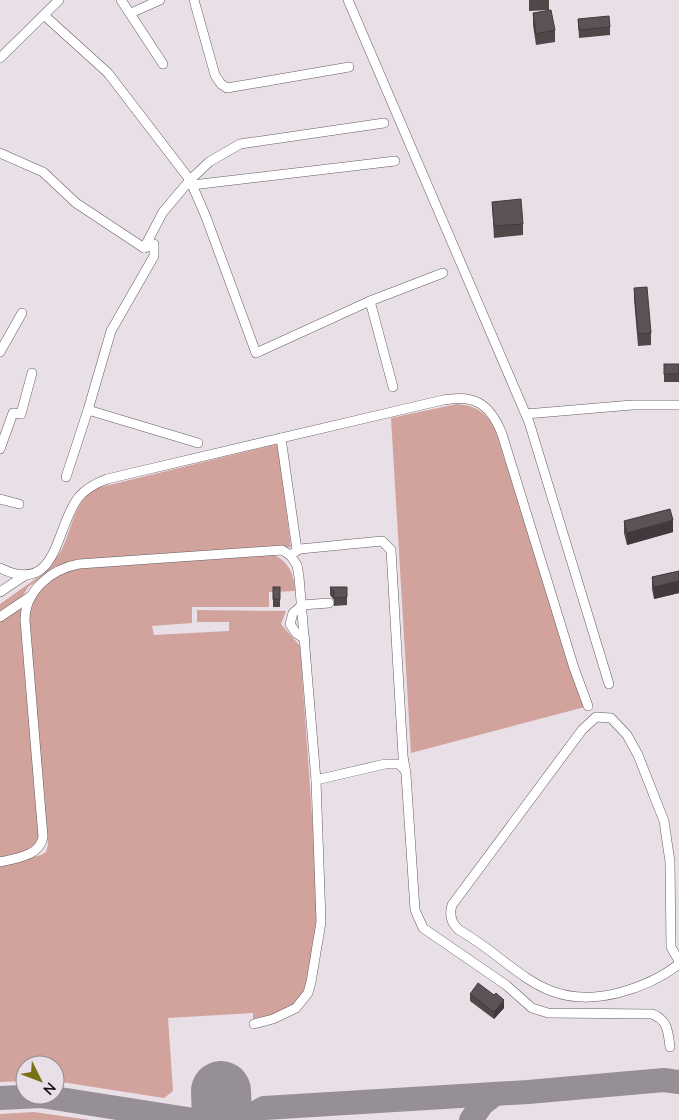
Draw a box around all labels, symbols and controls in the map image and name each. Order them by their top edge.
north arrow [15,1055,65,1105]
text: N [39,1079,60,1099]

